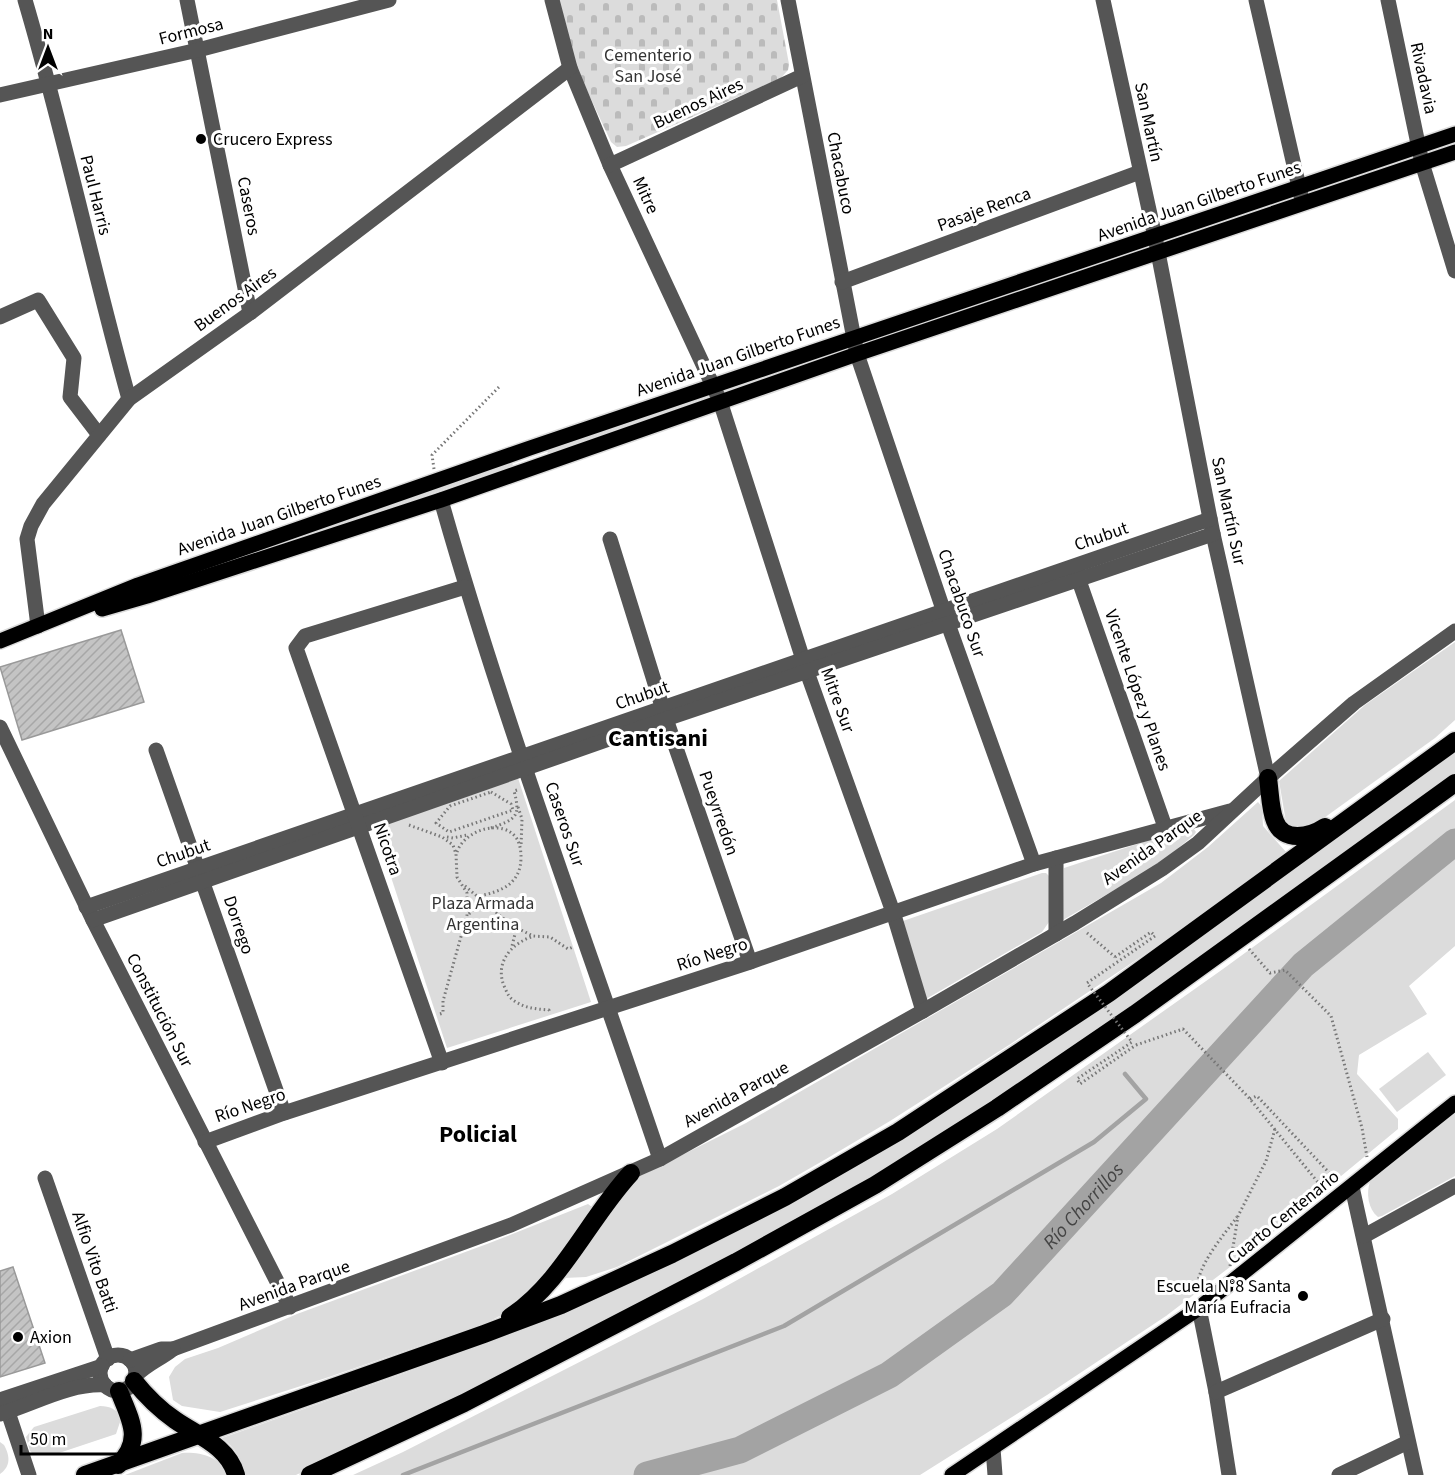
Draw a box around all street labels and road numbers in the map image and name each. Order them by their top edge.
street label: Formosa [156,11,226,52]
street label: Rivadavia [1404,40,1443,116]
street label: Buenos Aires [649,72,747,135]
street label: San Martín [1128,80,1169,164]
street label: Chacabuco [820,130,861,217]
street label: Paul Harris [73,152,118,238]
street label: Avenida Juan Gilberto Funes [1094,155,1304,248]
street label: Mitre [626,172,665,218]
street label: Caseros [231,175,266,238]
street label: Pasaje Renca [934,181,1035,238]
street label: Buenos Aires [189,261,282,338]
street label: Avenida Juan Gilberto Funes [633,310,843,403]
street label: San Martín Sur [1205,455,1252,568]
street label: Avenida Juan Gilberto Funes [174,469,384,562]
street label: Chubut [1071,516,1132,557]
street label: Chacabuco Sur [931,546,992,661]
street label: Vicente López y Planes [1098,606,1177,774]
street label: Mitre Sur [814,664,861,737]
street label: Chubut [612,675,673,716]
street label: Pueyrredón [692,767,745,859]
street label: Caseros Sur [538,778,591,871]
street label: Avenida Parque [1097,804,1207,891]
street label: Nicotra [367,819,408,879]
street label: Chubut [153,833,214,874]
street label: Dorrego [217,893,260,958]
street label: Río Negro [673,931,751,978]
street label: Constitución Sur [120,949,199,1072]
street label: Avenida Parque [679,1055,794,1134]
street label: Río Negro [211,1082,289,1129]
street label: Cuarto Centenario [1222,1164,1345,1270]
street label: Alfio Vito Batti [65,1208,124,1316]
street label: Avenida Parque [235,1254,354,1317]

